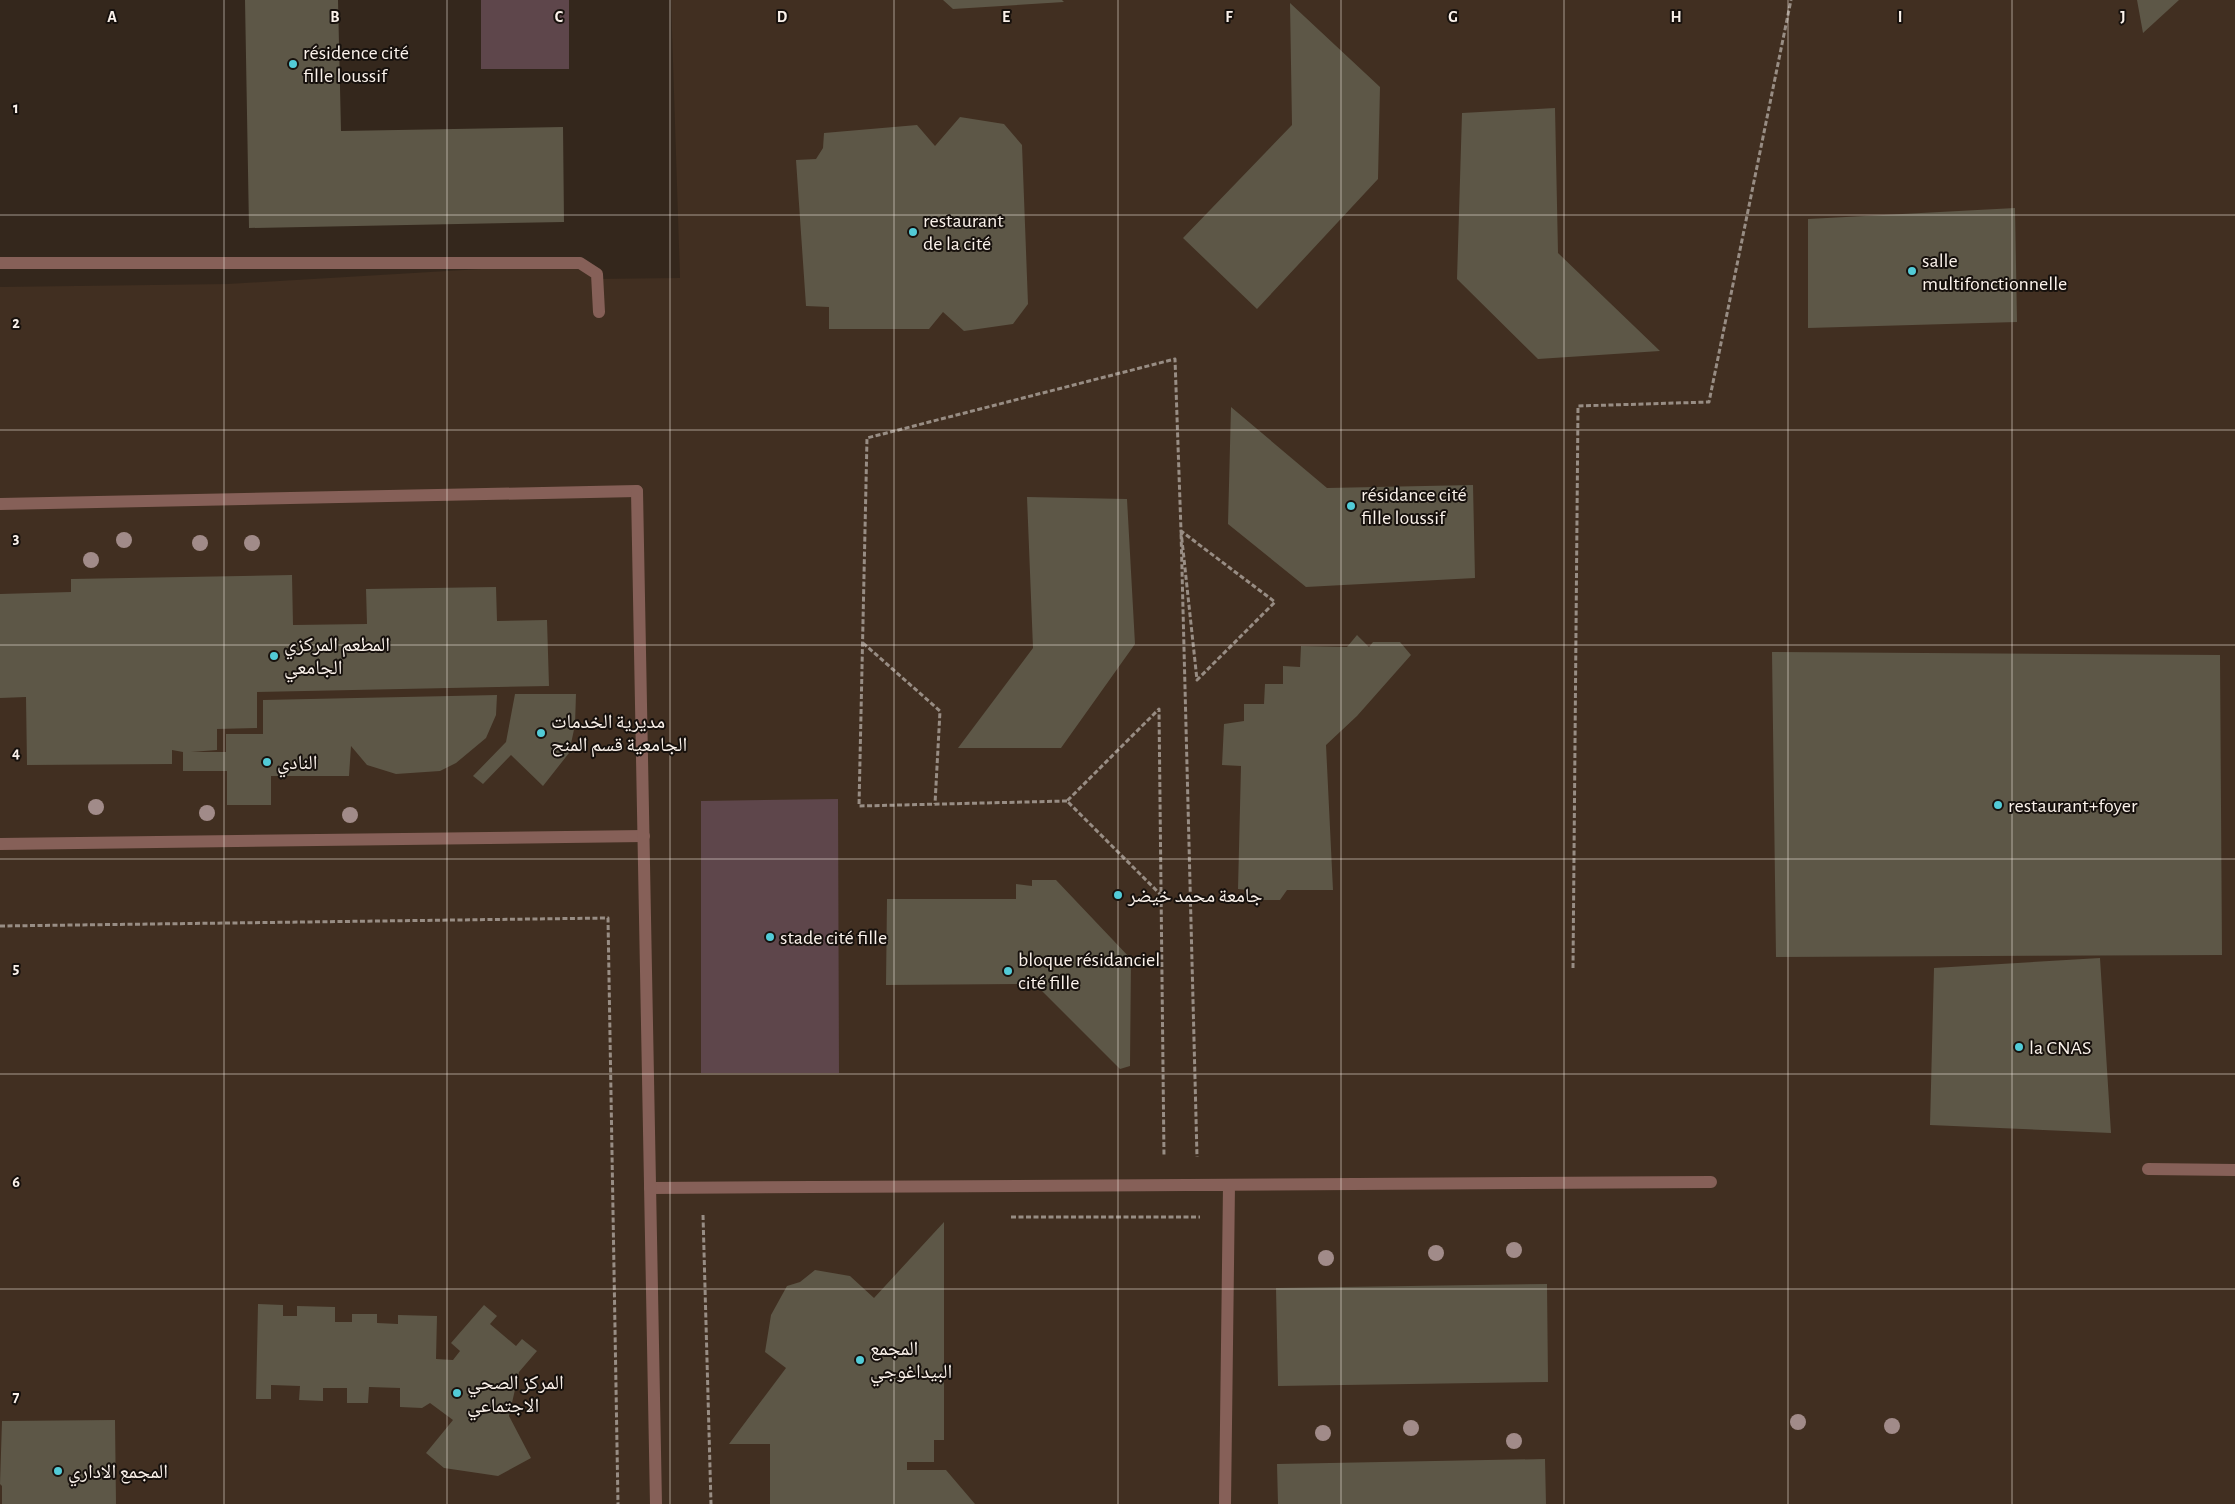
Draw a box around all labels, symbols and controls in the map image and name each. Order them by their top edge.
text: A [107,9,117,25]
text: B [330,9,340,25]
text: C [555,9,564,25]
text: D [777,9,788,25]
text: E [1002,9,1010,25]
text: F [1225,9,1233,25]
text: G [1448,9,1458,25]
text: H [1670,9,1682,25]
text: I [1898,9,1902,25]
text: J [2120,9,2126,25]
place label: résidence cité fille loussif [303,43,409,86]
marker: résidence cité fille loussif [287,58,299,70]
text: 1 [13,100,19,116]
place label: restaurant de la cité [923,211,1004,254]
marker: restaurant de la cité [907,226,919,238]
place label: salle multifonctionnelle [1922,251,2067,294]
marker: salle multifonctionnelle [1906,265,1918,277]
text: 2 [12,315,20,331]
place label: résidance cité fille loussif [1361,485,1467,528]
marker: résidance cité fille loussif [1345,500,1357,512]
text: 3 [13,530,20,546]
place label: المطعم المركزي الجامعي [284,635,390,683]
marker: المطعم المركزي الجامعي [268,650,280,662]
place label: مديرية الخدمات الجامعية قسم المنح [551,712,687,758]
marker: مديرية الخدمات الجامعية قسم المنح [535,727,547,739]
text: 4 [12,745,20,761]
place label: النادي [277,753,318,778]
marker: النادي [261,756,273,768]
place label: restaurant+foyer [2008,796,2138,816]
marker: restaurant+foyer [1992,799,2004,811]
place label: جامعة محمد خيضر [1127,886,1263,906]
marker: جامعة محمد خيضر [1112,889,1124,901]
place label: stade cité fille [780,928,887,948]
marker: stade cité fille [764,931,776,943]
place label: bloque résidanciel cité fille [1018,950,1160,993]
text: 5 [13,960,20,976]
marker: bloque résidanciel cité fille [1002,965,1014,977]
place label: la CNAS [2029,1038,2092,1058]
marker: la CNAS [2013,1041,2025,1053]
text: 6 [12,1174,20,1190]
place label: المجمع البيداغوجي [870,1339,952,1387]
marker: المجمع البيداغوجي [854,1354,866,1366]
place label: المركز الصحي الاجتماعي [467,1373,564,1421]
marker: المركز الصحي الاجتماعي [451,1387,463,1399]
text: 7 [13,1389,20,1405]
place label: المجمع الاداري [68,1462,168,1487]
marker: المجمع الاداري [52,1465,64,1477]

